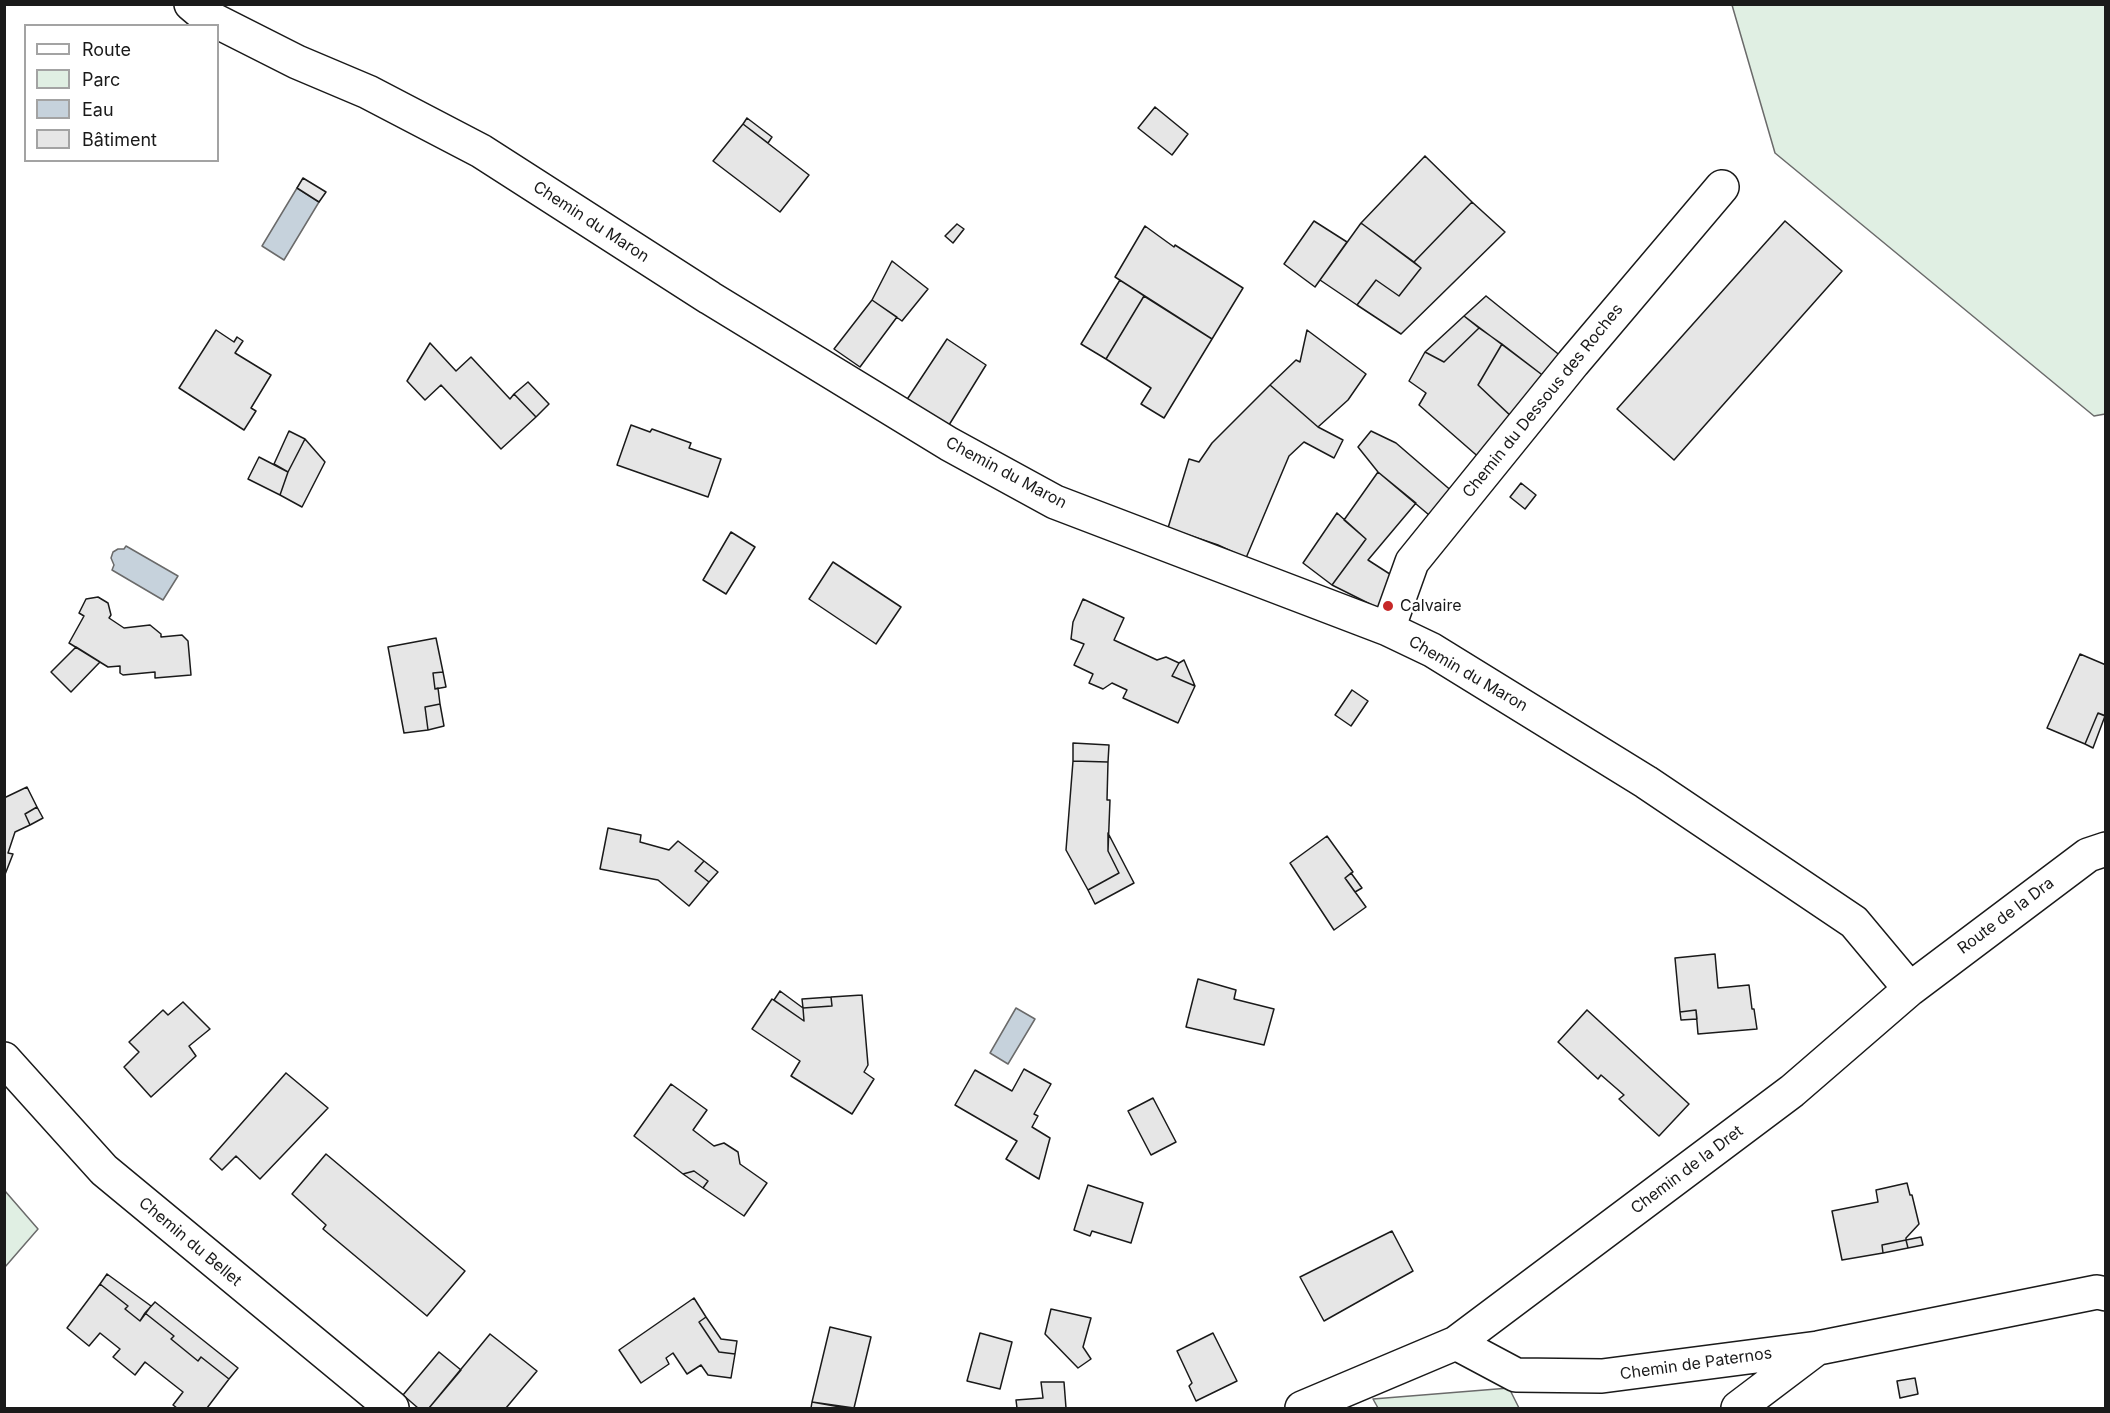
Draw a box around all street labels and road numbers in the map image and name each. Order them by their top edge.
street label: Chemin du Maron [529,177,653,267]
street label: Chemin du Dessous des Roches [1459,300,1627,502]
street label: Chemin du Maron [942,433,1070,513]
street label: Chemin du Maron [1405,632,1531,716]
street label: Route de la Dra [1954,874,2058,958]
street label: Chemin de la Dret [1627,1122,1747,1218]
street label: Chemin du Bellet [135,1193,245,1291]
street label: Chemin de Paternos [1619,1344,1773,1384]

